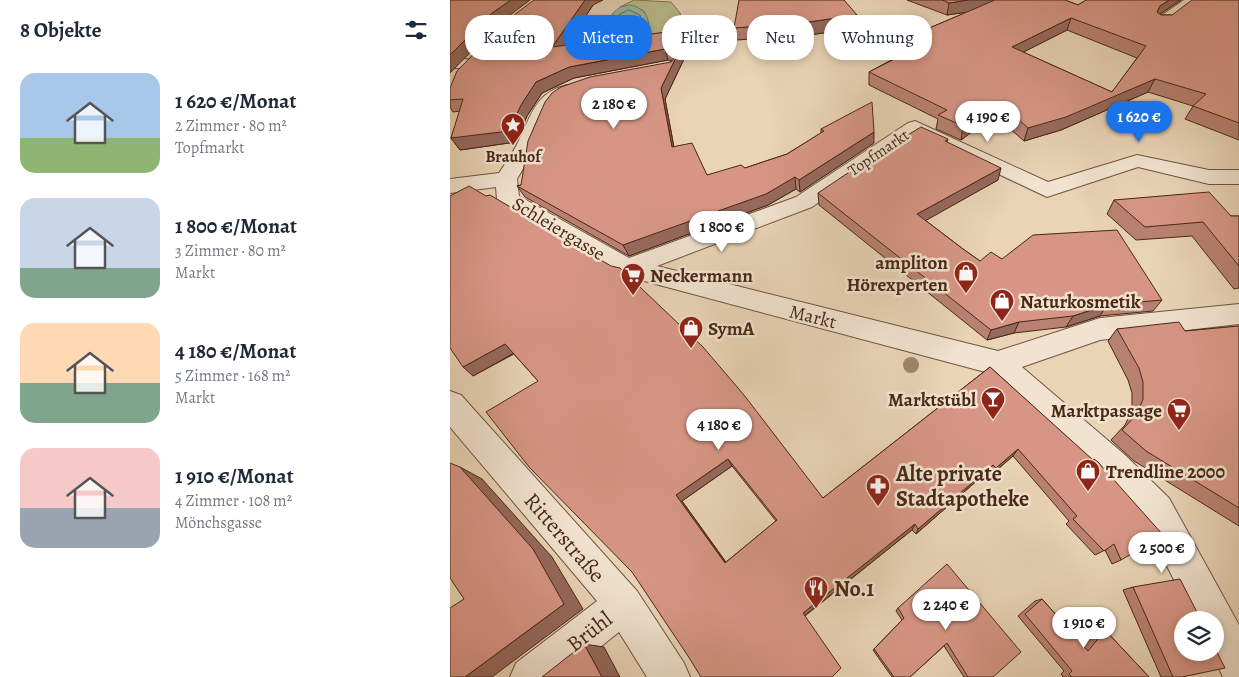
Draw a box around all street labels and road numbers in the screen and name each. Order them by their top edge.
street label: Topfmarkt [844,124,914,181]
street label: Schleiergasse [507,191,610,267]
street label: Markt [786,299,839,335]
street label: Ritterstraße [517,486,612,589]
street label: Brühl [561,604,619,659]

